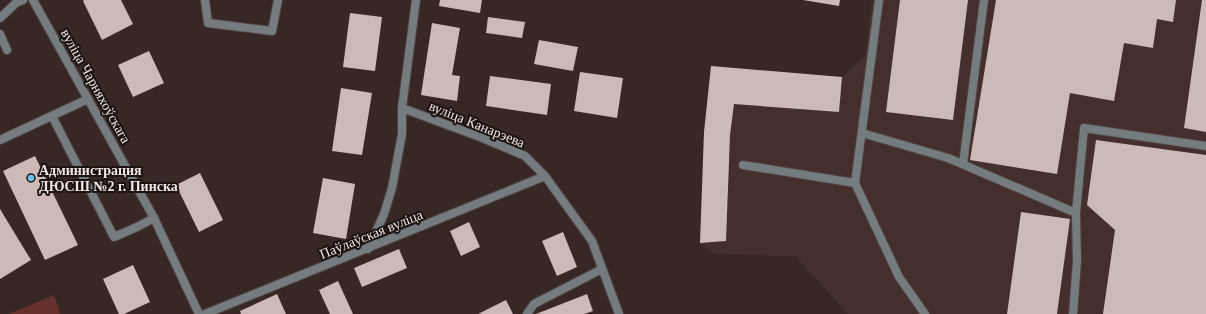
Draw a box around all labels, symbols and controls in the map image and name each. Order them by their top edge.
street label: вуліца Чарняхоўскага [58,27,134,147]
street label: вуліца Канарэева [427,98,528,151]
place label: Администрация ДЮСШ №2 г. Пинска [39,163,178,194]
marker: Администрация ДЮСШ №2 г. Пинска [26,173,36,183]
street label: Паўлаўская вуліца [318,207,426,262]

